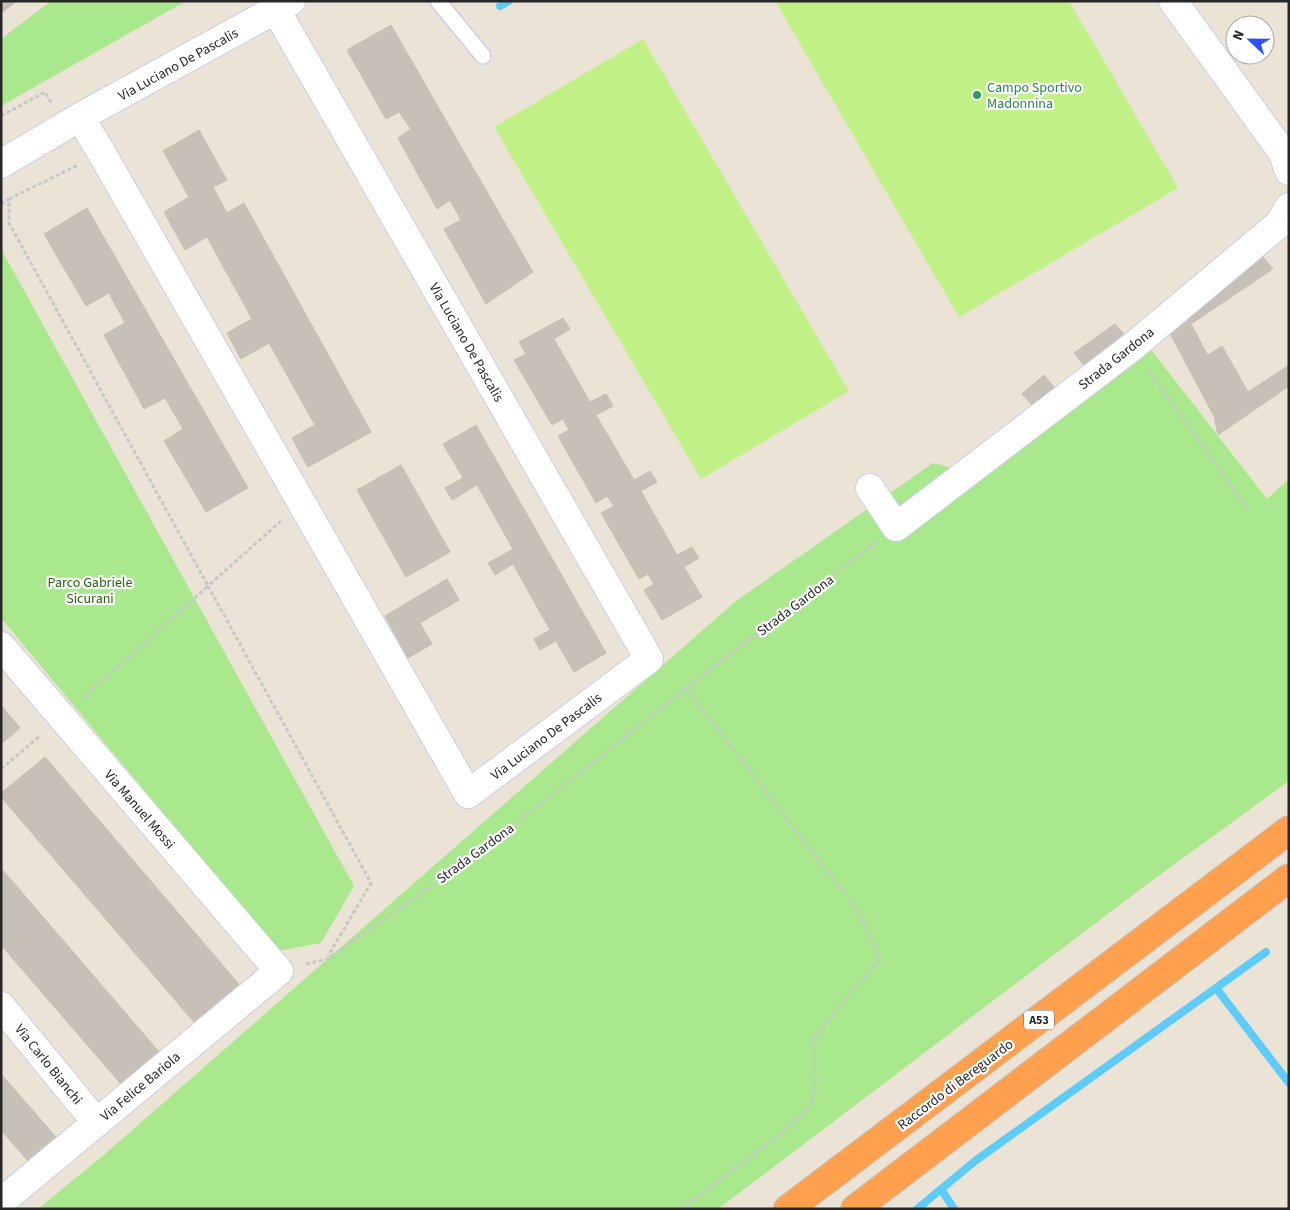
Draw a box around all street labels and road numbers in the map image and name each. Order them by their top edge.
street label: Via Luciano De Pascalis [115,23,242,106]
street label: Via Luciano De Pascalis [424,279,508,406]
street label: Strada Gardona [1074,323,1159,395]
street label: Strada Gardona [753,570,838,641]
street label: Via Luciano De Pascalis [487,688,606,785]
street label: Via Manuel Mossi [99,766,179,854]
street label: Strada Gardona [433,819,519,889]
road number: A53 [1024,1010,1054,1030]
street label: Via Carlo Bianchi [10,1020,87,1109]
street label: Raccordo di Bereguardo [894,1035,1018,1135]
street label: Via Felice Bariola [96,1047,185,1126]

